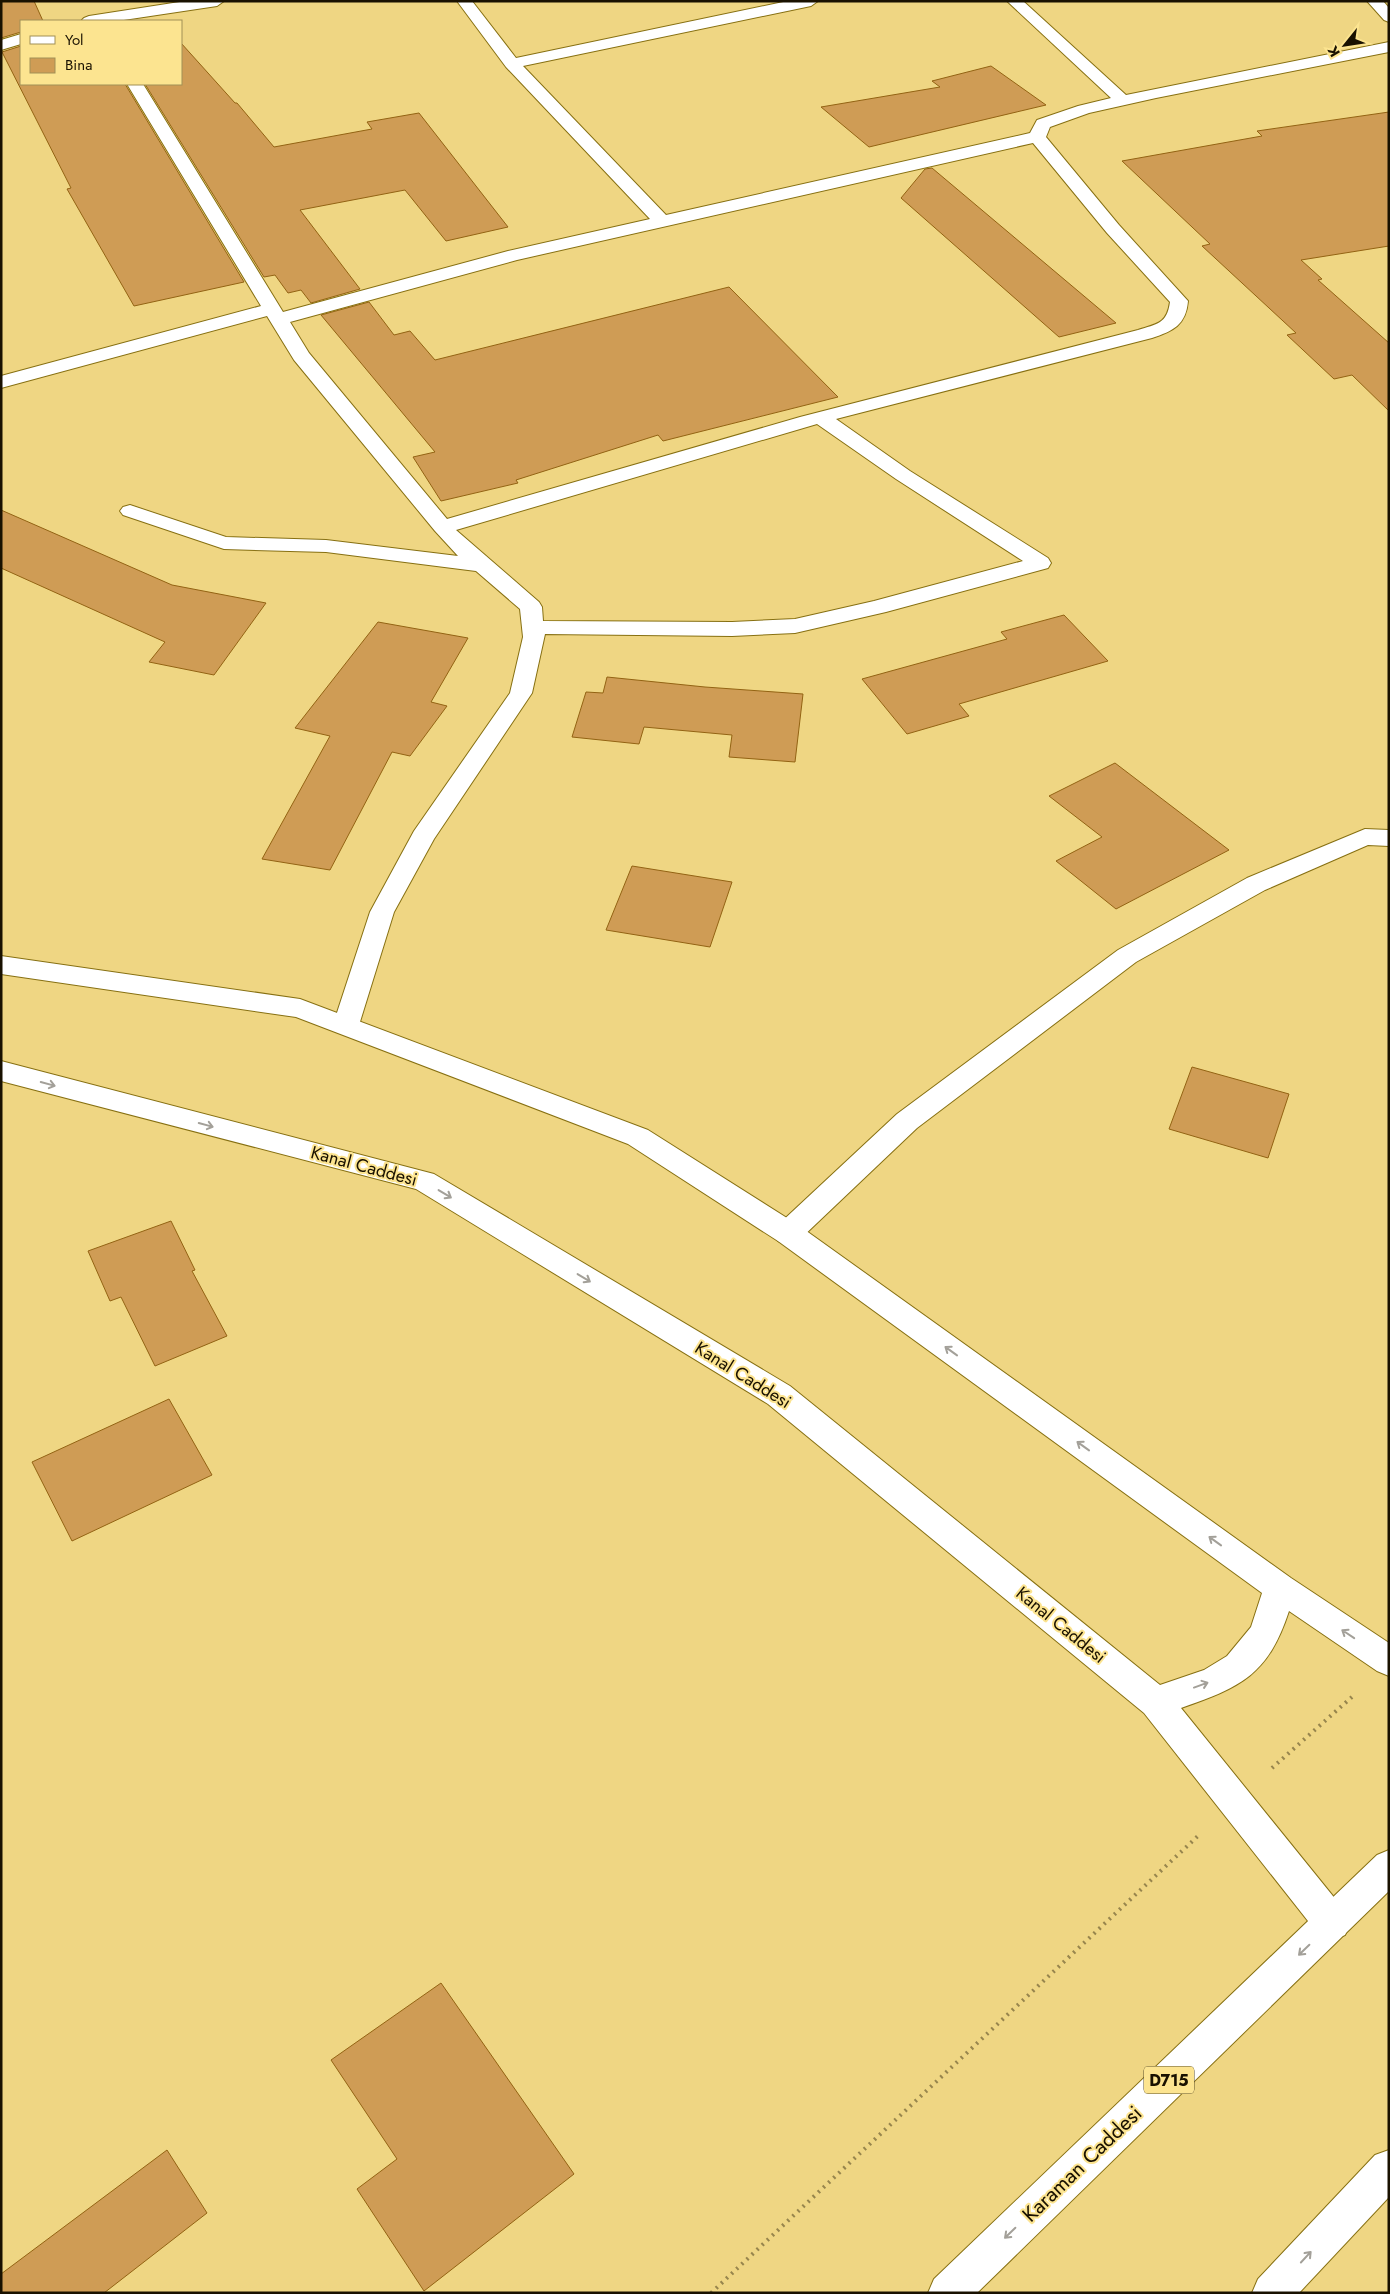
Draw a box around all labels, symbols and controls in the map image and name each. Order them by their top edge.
legend [20,20,182,85]
north arrow [1320,20,1370,70]
text: Yol [65,29,84,51]
text: K [1323,42,1345,61]
text: Bina [65,54,92,76]
one-way arrow [40,1079,56,1089]
one-way arrow [197,1120,213,1130]
street label: Kanal Caddesi [308,1139,420,1193]
one-way arrow [437,1190,451,1200]
one-way arrow [577,1273,591,1283]
street label: Kanal Caddesi [690,1335,796,1415]
one-way arrow [944,1346,958,1356]
one-way arrow [1076,1441,1090,1451]
one-way arrow [1208,1536,1222,1546]
street label: Kanal Caddesi [1010,1581,1112,1669]
one-way arrow [1341,1629,1355,1639]
one-way arrow [1193,1680,1209,1689]
one-way arrow [1297,1944,1310,1956]
road number: D715 [1144,2066,1194,2094]
street label: Karaman Caddesi [1015,2099,1149,2229]
one-way arrow [1004,2227,1016,2239]
one-way arrow [1300,2251,1312,2264]

